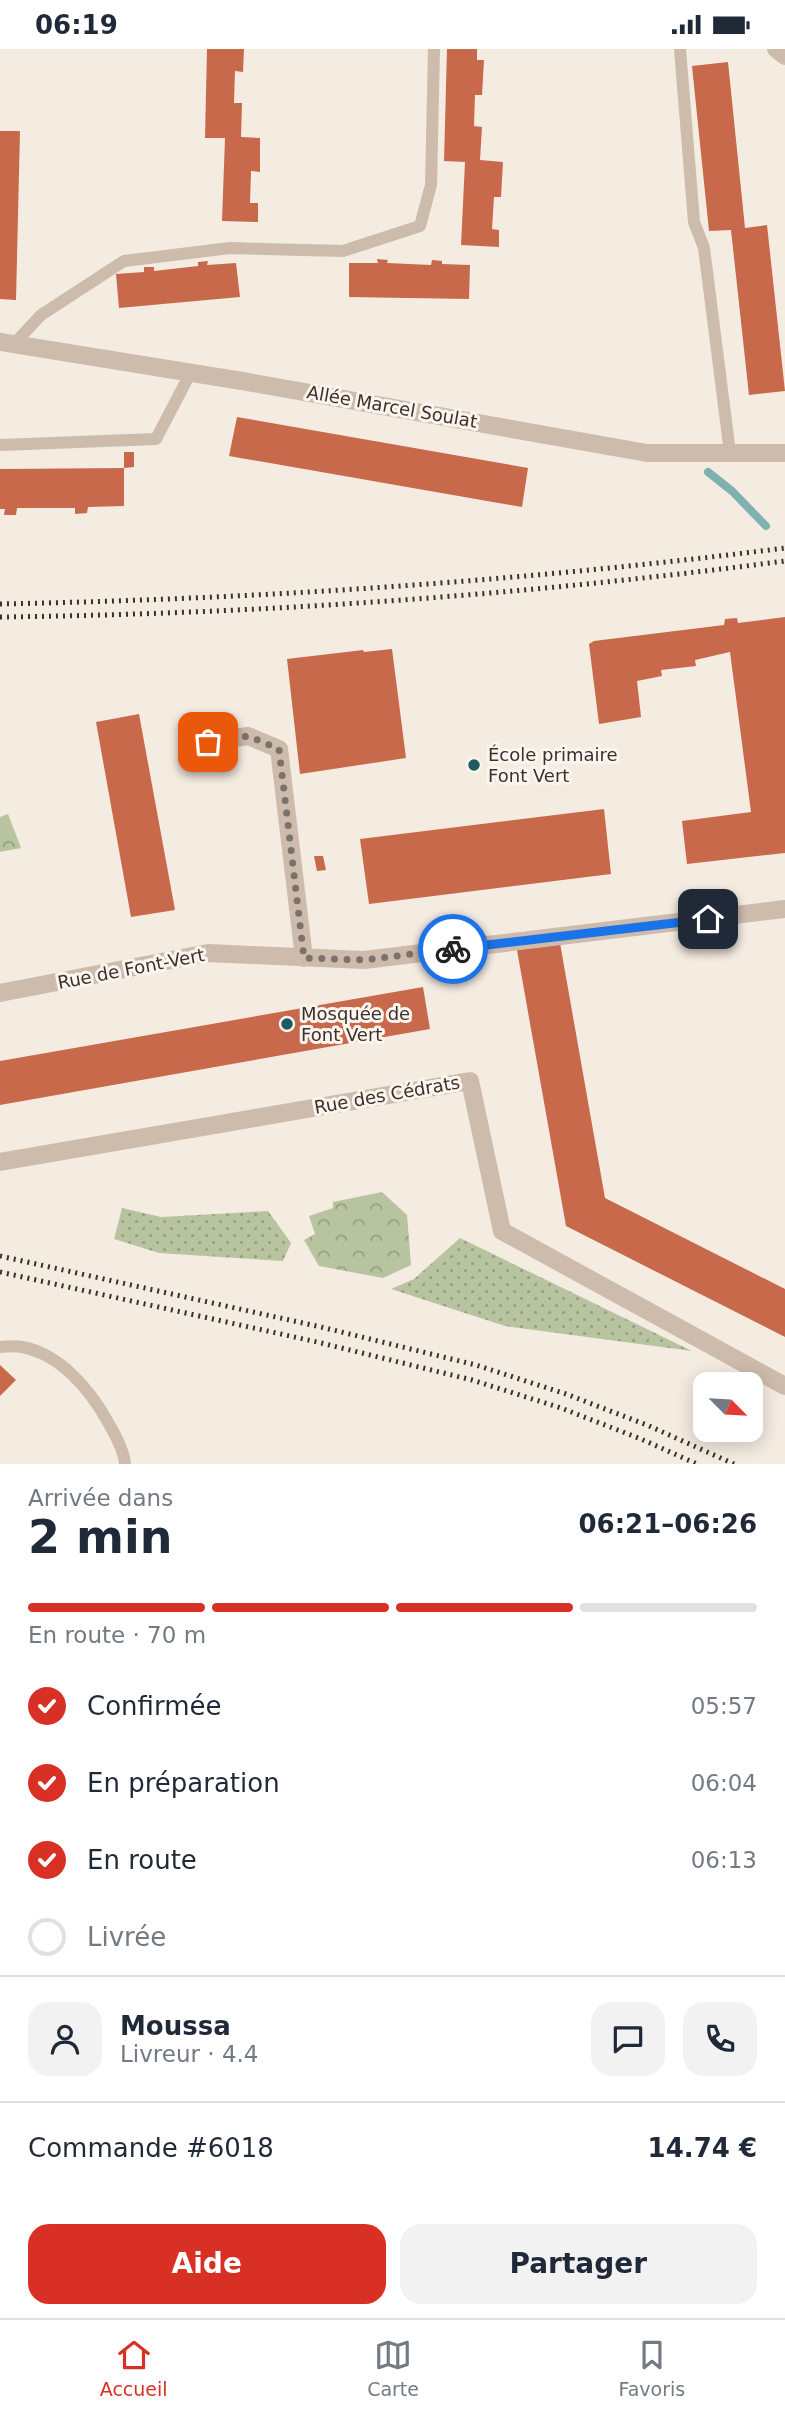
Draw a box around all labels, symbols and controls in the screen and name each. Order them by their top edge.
text: 06:19 [35,10,118,40]
street label: Allée Marcel Soulat [305,381,479,432]
pin [178,712,238,772]
icon: bag [189,723,227,761]
place label: École primaire Font Vert [488,744,618,786]
marker: École primaire Font Vert [466,757,482,773]
pin [678,889,738,949]
icon: home [689,900,727,938]
courier [418,914,488,984]
icon: bike [434,930,472,968]
street label: Rue de Font-Vert [56,944,206,993]
place label: Mosquée de Font Vert [301,1003,410,1045]
marker: Mosquée de Font Vert [279,1016,295,1032]
street label: Rue des Cédrats [312,1071,461,1118]
north arrow [693,1372,763,1442]
map controls [693,1372,763,1442]
text: Arrivée dans [28,1485,173,1511]
text: 06:21–06:26 [578,1509,757,1539]
text: 2 min [28,1510,172,1564]
text: En route · 70 m [28,1622,206,1648]
icon: check [28,1687,66,1725]
text: Confirmée [87,1691,221,1721]
text: 05:57 [691,1693,757,1719]
icon: check [28,1764,66,1802]
text: En préparation [87,1768,280,1798]
text: 06:04 [691,1770,757,1796]
icon: check [28,1841,66,1879]
text: En route [87,1845,197,1875]
text: 06:13 [691,1847,757,1873]
text: Livrée [87,1922,166,1952]
button: person [28,2002,102,2076]
button: chat [591,2002,665,2076]
button: phone [683,2002,757,2076]
text: Moussa [120,2011,231,2041]
text: Livreur · 4.4 [120,2041,258,2067]
text: Commande #6018 [28,2133,274,2163]
text: 14.74 € [648,2133,757,2163]
button: Aide [28,2224,386,2304]
button: Partager [400,2224,757,2304]
tab: Accueil [100,2336,168,2400]
tab: Carte [367,2336,419,2400]
tab: Favoris [619,2336,685,2400]

